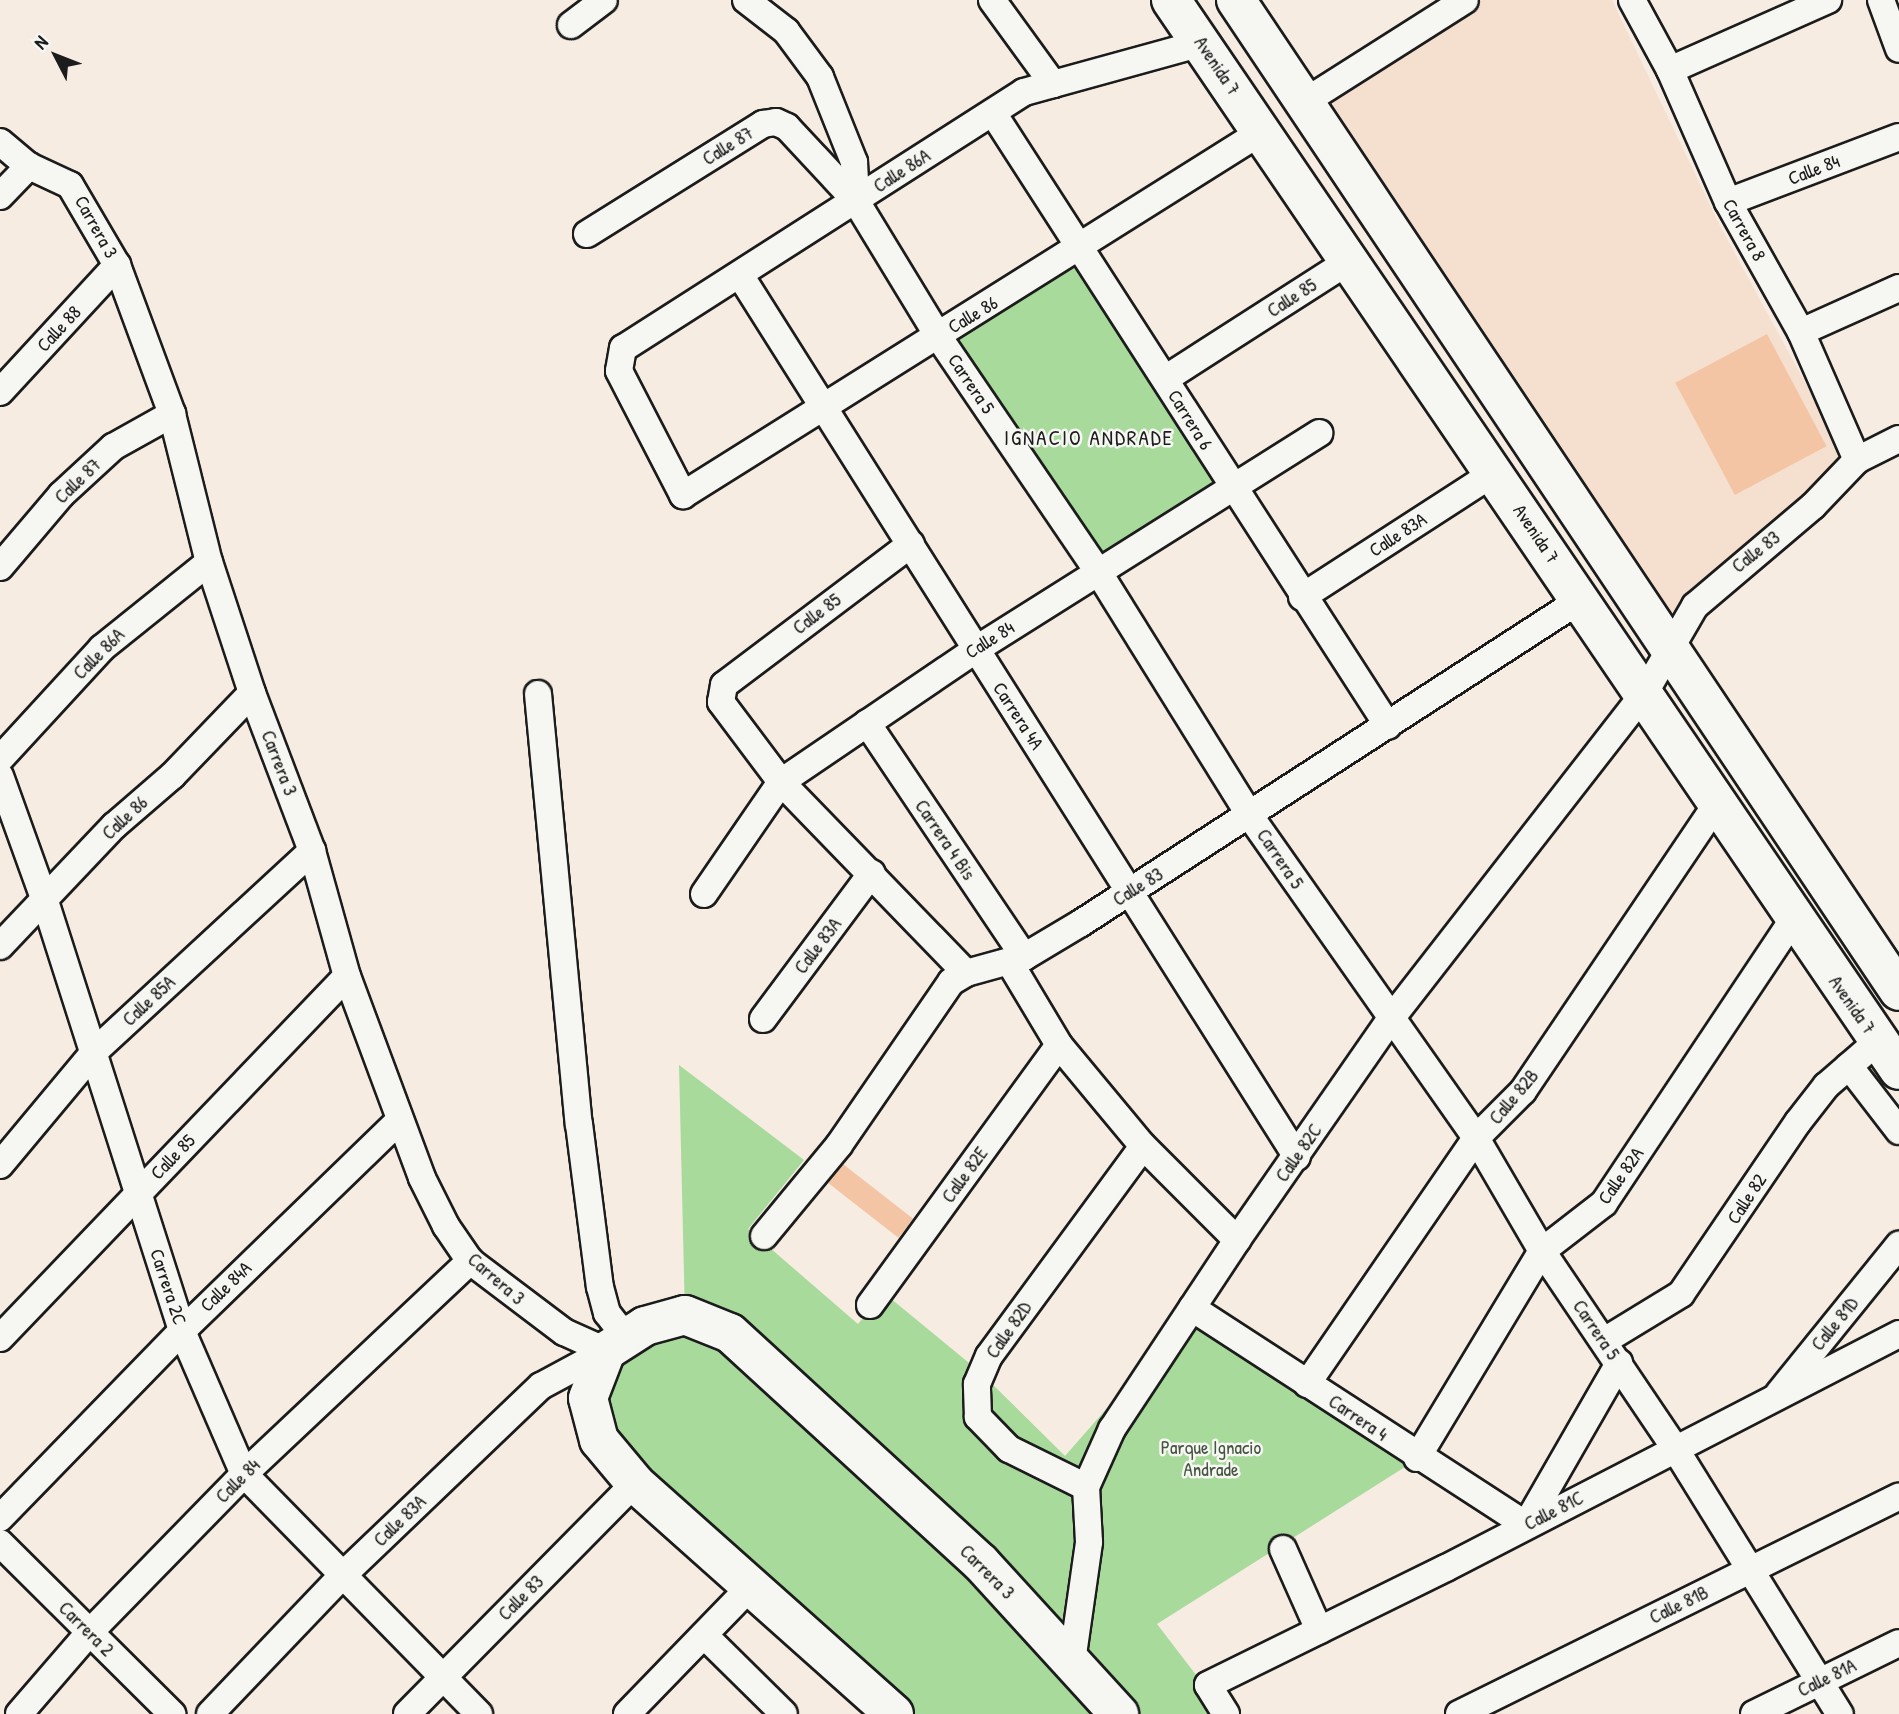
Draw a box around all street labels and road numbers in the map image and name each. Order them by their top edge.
street label: Avenida 7 [1189,32,1245,100]
street label: Calle 87 [698,122,758,170]
street label: Calle 86A [869,144,935,198]
street label: Calle 84 [1785,150,1843,190]
street label: Carrera 3 [70,192,122,262]
street label: Carrera 8 [1718,195,1770,265]
street label: Calle 85 [1263,274,1321,322]
street label: Calle 86 [944,291,1002,339]
street label: Calle 88 [32,301,86,357]
street label: Carrera 5 [943,350,999,418]
street label: Carrera 6 [1163,386,1217,454]
street label: Calle 87 [50,453,106,509]
street label: Avenida 7 [1508,500,1564,568]
street label: Calle 83A [1365,508,1431,562]
street label: Calle 83 [1727,526,1785,578]
street label: Calle 85 [788,589,846,639]
street label: Calle 84 [961,616,1019,664]
street label: Calle 86A [69,624,129,684]
street label: Carrera 4A [988,678,1048,754]
street label: Carrera 3 [256,727,302,799]
street label: Calle 86 [98,791,152,845]
street label: Carrera 4 Bis [910,796,980,884]
street label: Carrera 5 [1252,825,1308,893]
street label: Calle 83 [1109,863,1167,911]
street label: Calle 83A [790,914,846,978]
street label: Calle 85A [118,971,180,1031]
street label: Avenida 7 [1824,971,1880,1039]
street label: Calle 82B [1484,1065,1544,1129]
street label: Calle 82C [1271,1120,1327,1186]
street label: Calle 85 [146,1130,200,1184]
street label: Calle 82E [937,1143,993,1207]
street label: Calle 82A [1593,1143,1649,1209]
street label: Calle 82 [1722,1170,1772,1228]
street label: Carrera 2C [145,1246,191,1328]
street label: Carrera 3 [463,1248,529,1310]
street label: Calle 84A [196,1257,256,1317]
street label: Calle 81D [1807,1293,1863,1355]
street label: Carrera 5 [1568,1296,1624,1364]
street label: Calle 82D [981,1297,1037,1363]
street label: Carrera 4 [1324,1390,1392,1446]
street label: Calle 84 [211,1454,265,1508]
street label: Calle 81C [1521,1486,1587,1536]
street label: Calle 83A [369,1491,431,1551]
street label: Carrera 3 [955,1540,1019,1604]
street label: Calle 83 [494,1571,548,1625]
street label: Calle 81B [1646,1581,1712,1629]
street label: Carrera 2 [54,1597,118,1661]
street label: Calle 81A [1794,1654,1860,1702]

